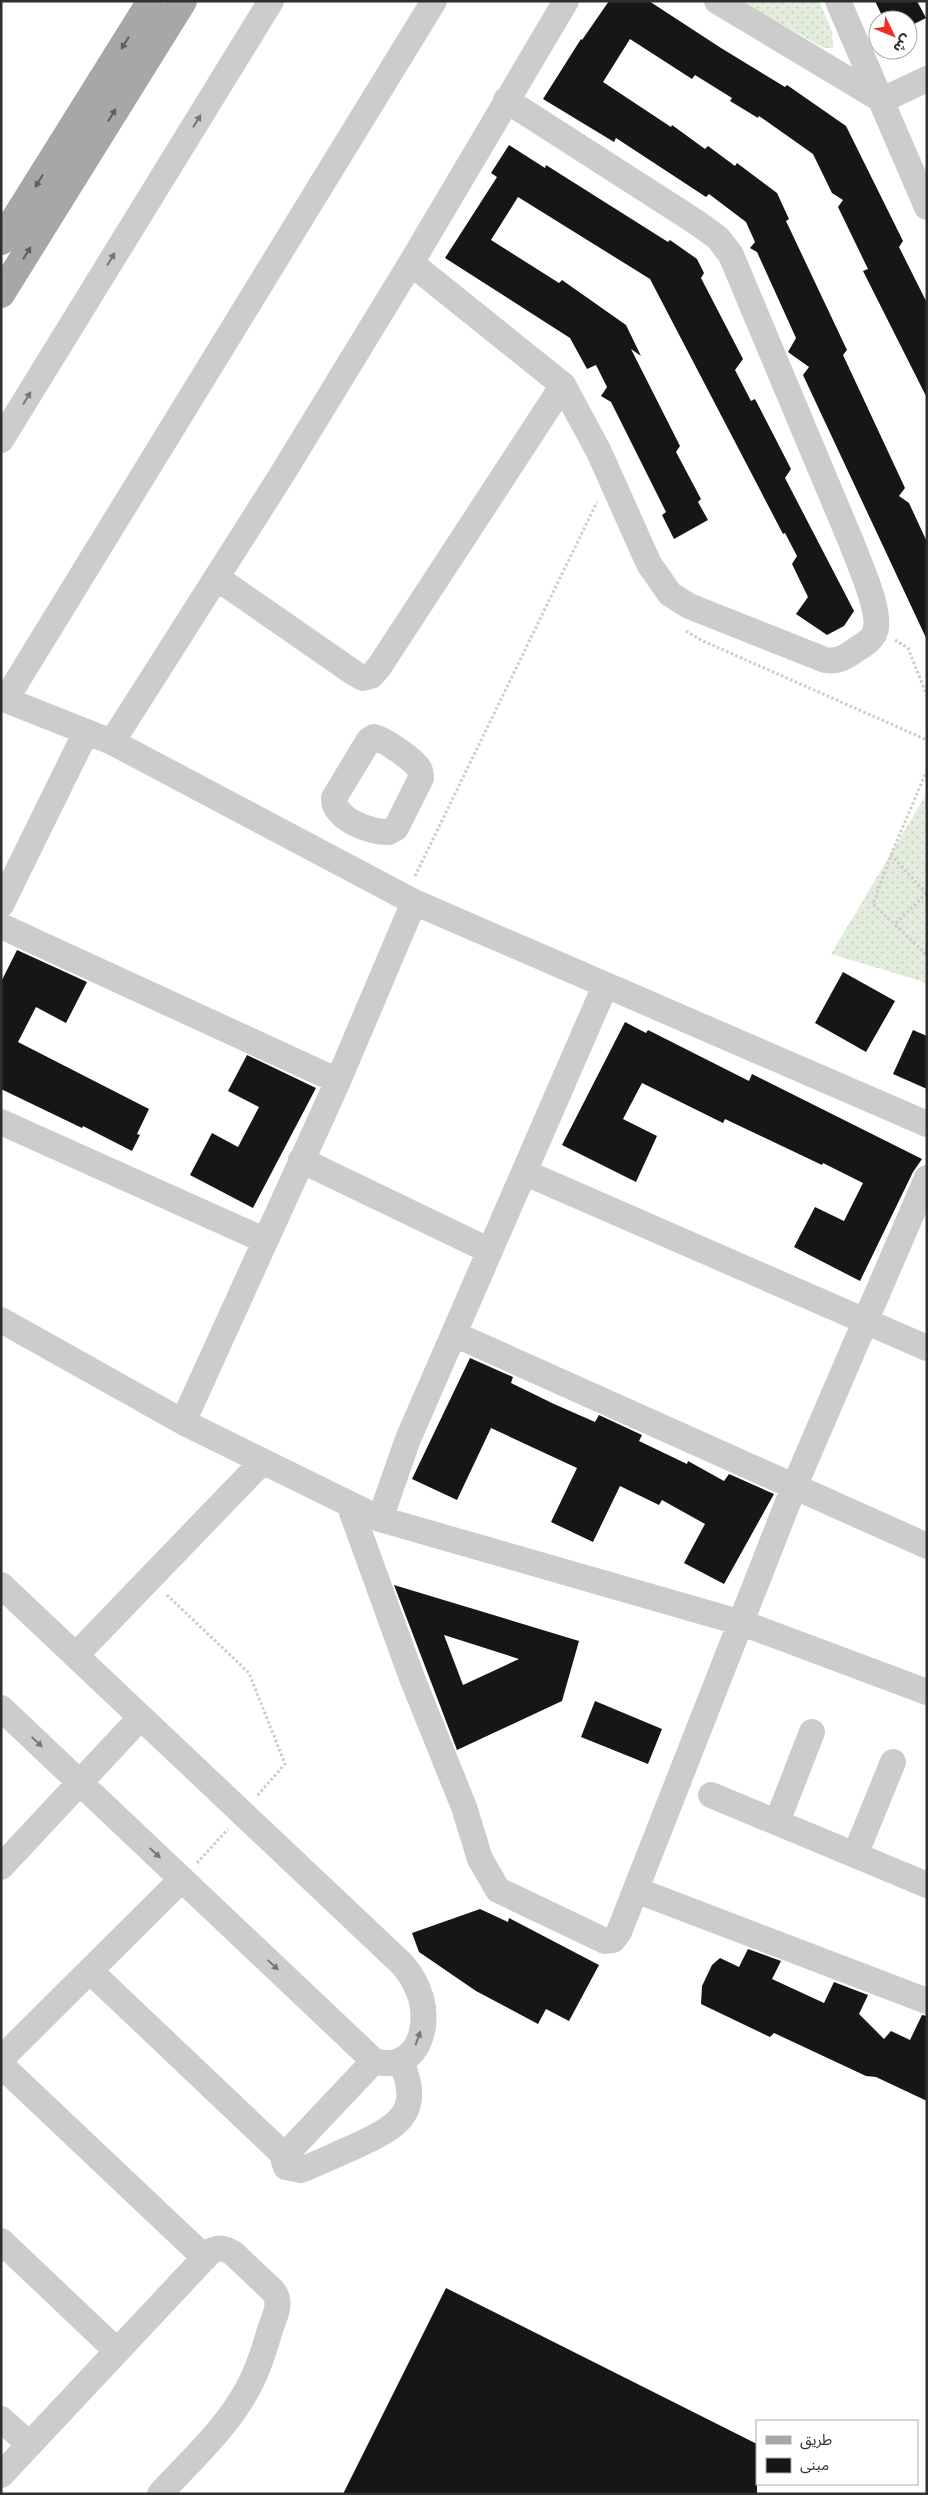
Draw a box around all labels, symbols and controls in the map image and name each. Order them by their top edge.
north arrow [868,10,918,60]
text: ش [889,31,916,58]
one-way arrow [120,36,130,49]
one-way arrow [108,108,117,121]
one-way arrow [192,114,201,127]
one-way arrow [34,174,44,187]
one-way arrow [22,246,31,259]
one-way arrow [107,253,116,266]
one-way arrow [22,391,31,404]
one-way arrow [30,1736,42,1748]
one-way arrow [149,1847,161,1859]
one-way arrow [267,1959,279,1971]
one-way arrow [414,2030,422,2045]
legend [756,2420,918,2485]
text: طريق [800,2429,832,2450]
text: مبنى [800,2454,829,2474]

